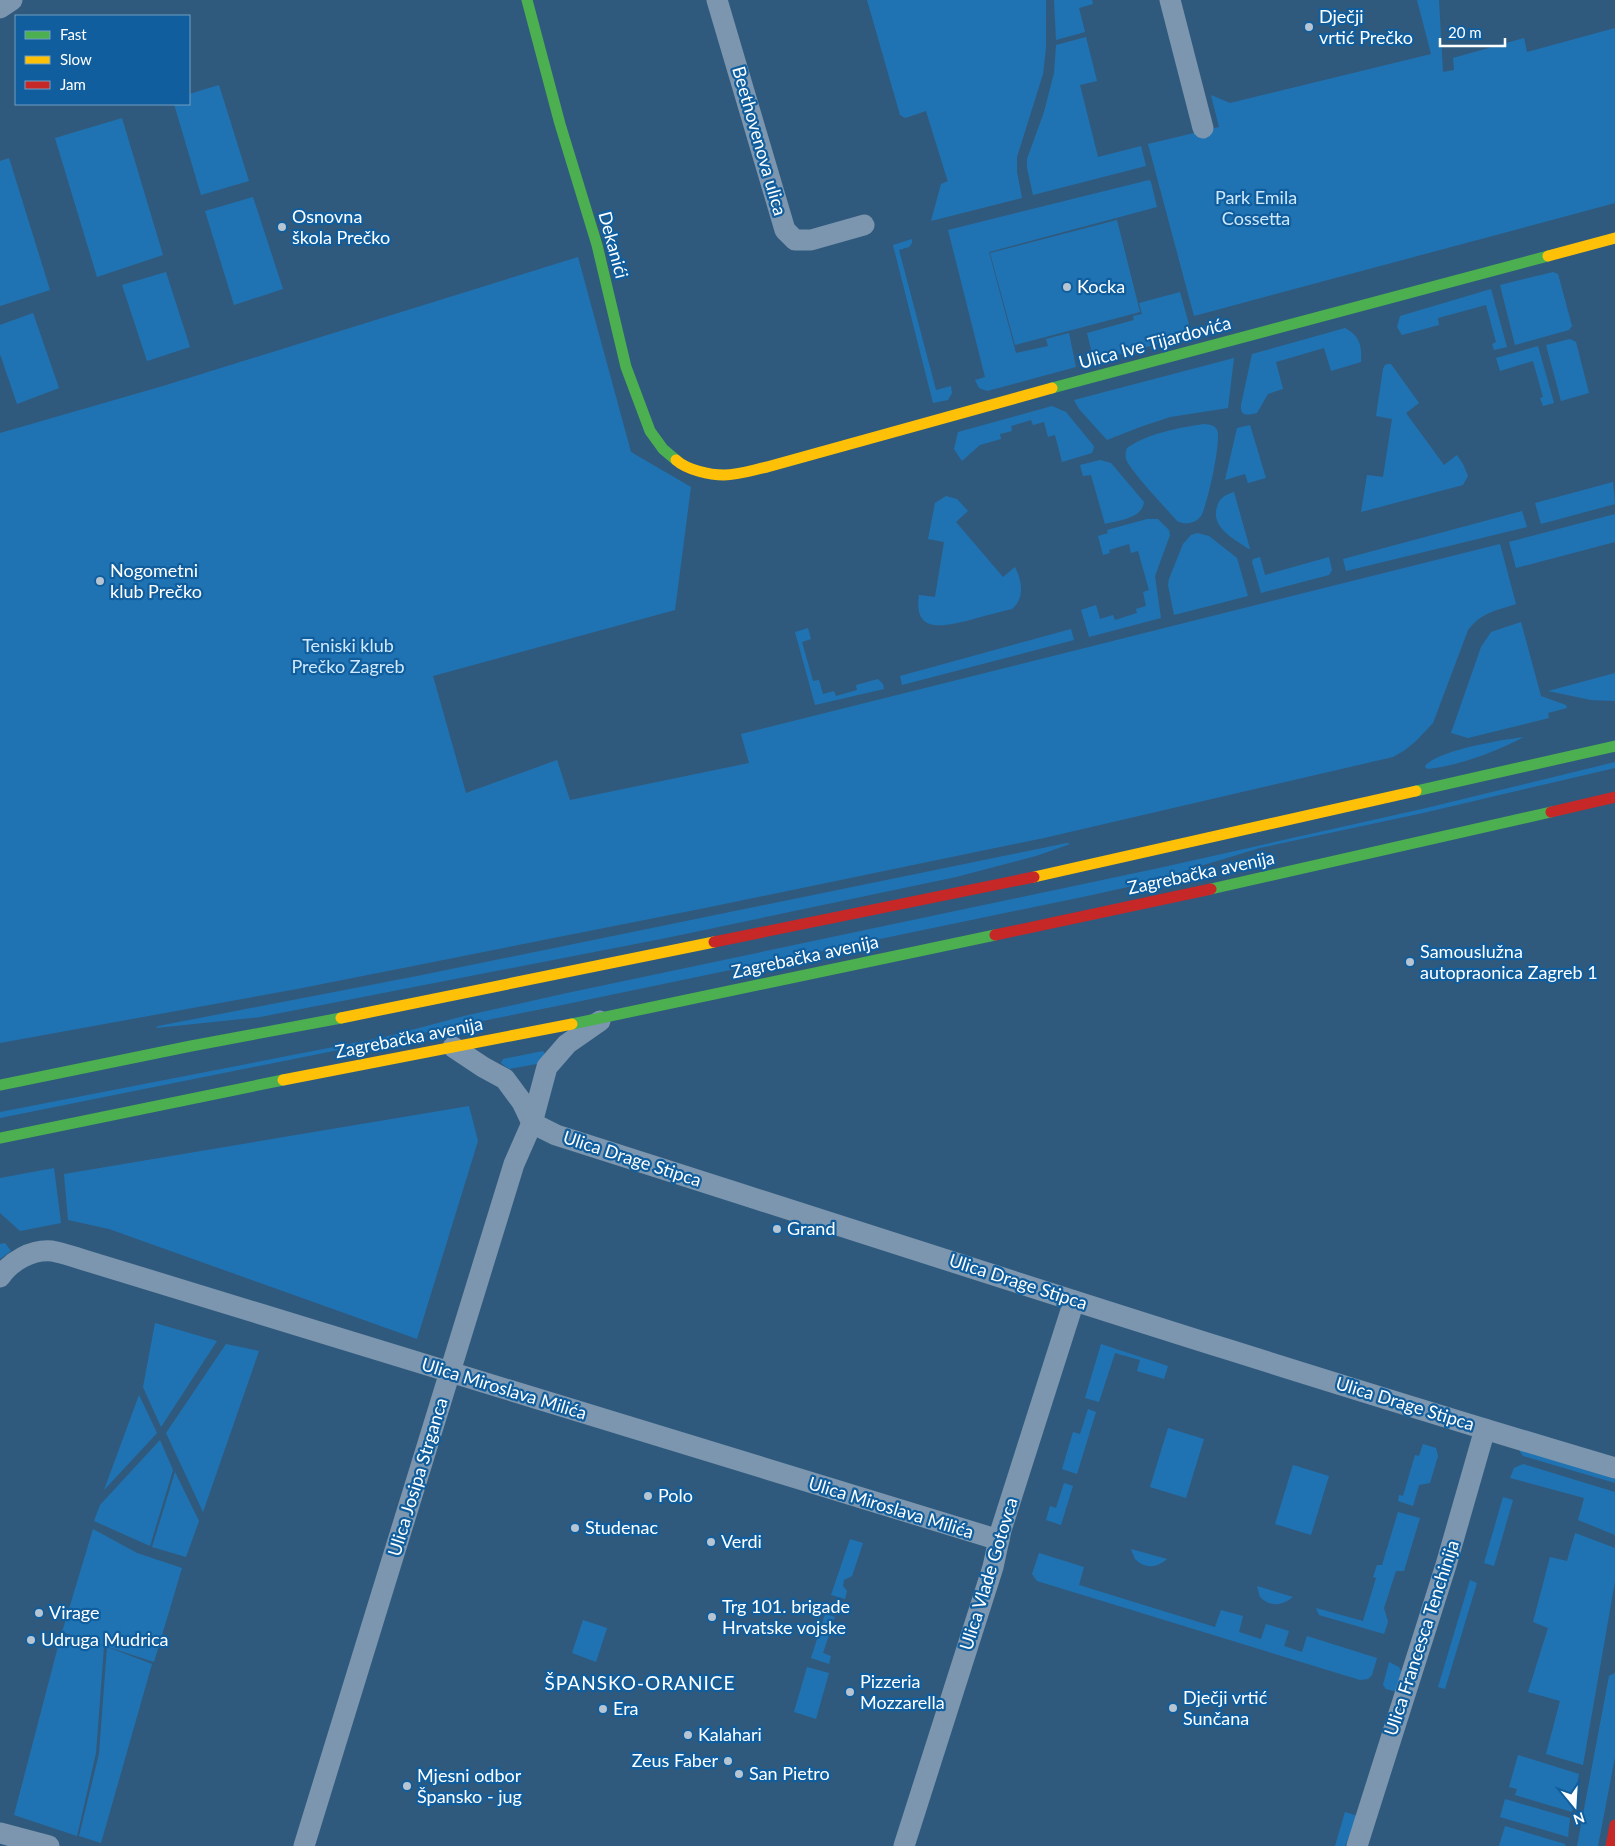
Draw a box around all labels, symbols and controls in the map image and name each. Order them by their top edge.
place label: Dječji vrtić Prečko [1319,5,1413,48]
legend [15,15,190,105]
scale bar [1440,15,1505,47]
marker: Dječji vrtić Prečko [1303,21,1315,33]
text: 20 m [1448,23,1482,41]
text: Fast [60,25,87,43]
text: Slow [60,50,92,68]
street label: Beethovenova ulica [728,64,792,218]
text: Jam [60,75,86,93]
park label: Park Emila Cossetta [1215,186,1297,229]
place label: Osnovna škola Prečko [292,205,390,248]
street label: Dekanići [594,209,633,281]
marker: Osnovna škola Prečko [276,221,288,233]
place label: Kocka [1077,275,1125,297]
marker: Kocka [1061,281,1073,293]
street label: Ulica Ive Tijardovića [1076,311,1233,373]
place label: Nogometni klub Prečko [110,559,202,602]
marker: Nogometni klub Prečko [94,575,106,587]
park label: Teniski klub Prečko Zagreb [291,634,405,677]
street label: Zagrebačka avenija [1125,846,1276,898]
street label: Zagrebačka avenija [729,930,880,982]
place label: Samouslužna autopraonica Zagreb 1 [1420,940,1598,983]
marker: Samouslužna autopraonica Zagreb 1 [1404,956,1416,968]
street label: Zagrebačka avenija [333,1012,485,1062]
street label: Ulica Drage Stipca [560,1125,704,1191]
place label: Grand [787,1217,835,1239]
marker: Grand [771,1223,783,1235]
street label: Ulica Drage Stipca [946,1248,1090,1314]
street label: Ulica Miroslava Milića [419,1352,590,1424]
street label: Ulica Drage Stipca [1333,1371,1477,1435]
street label: Ulica Josipa Strganca [382,1395,452,1559]
street label: Ulica Miroslava Milića [806,1471,977,1543]
place label: Polo [658,1484,693,1506]
marker: Polo [642,1490,654,1502]
street label: Ulica Vlade Gotovca [954,1495,1022,1653]
place label: Studenac [585,1516,658,1538]
marker: Studenac [569,1522,581,1534]
place label: Verdi [721,1530,762,1552]
marker: Verdi [705,1536,717,1548]
street label: Ulica Francesca Tenchinija [1379,1537,1463,1738]
place label: Trg 101. brigade Hrvatske vojske [722,1595,850,1638]
place label: Virage [49,1601,100,1623]
marker: Virage [33,1607,45,1619]
marker: Trg 101. brigade Hrvatske vojske [706,1611,718,1623]
place label: Udruga Mudrica [41,1628,169,1650]
marker: Udruga Mudrica [25,1634,37,1646]
place label: Pizzeria Mozzarella [860,1670,945,1713]
district label: ŠPANSKO-ORANICE [545,1671,735,1694]
marker: Pizzeria Mozzarella [844,1686,856,1698]
place label: Dječji vrtić Sunčana [1183,1686,1268,1729]
place label: Era [613,1697,639,1719]
marker: Dječji vrtić Sunčana [1167,1702,1179,1714]
marker: Era [597,1703,609,1715]
place label: Kalahari [698,1723,762,1745]
marker: Kalahari [682,1729,694,1741]
place label: Zeus Faber [632,1749,718,1771]
marker: Zeus Faber [722,1755,734,1767]
place label: San Pietro [749,1762,830,1784]
place label: Mjesni odbor Špansko - jug [417,1764,522,1807]
marker: San Pietro [733,1768,745,1780]
marker: Mjesni odbor Špansko - jug [401,1780,413,1792]
north arrow [1550,1781,1600,1831]
text: N [1571,1809,1587,1829]

